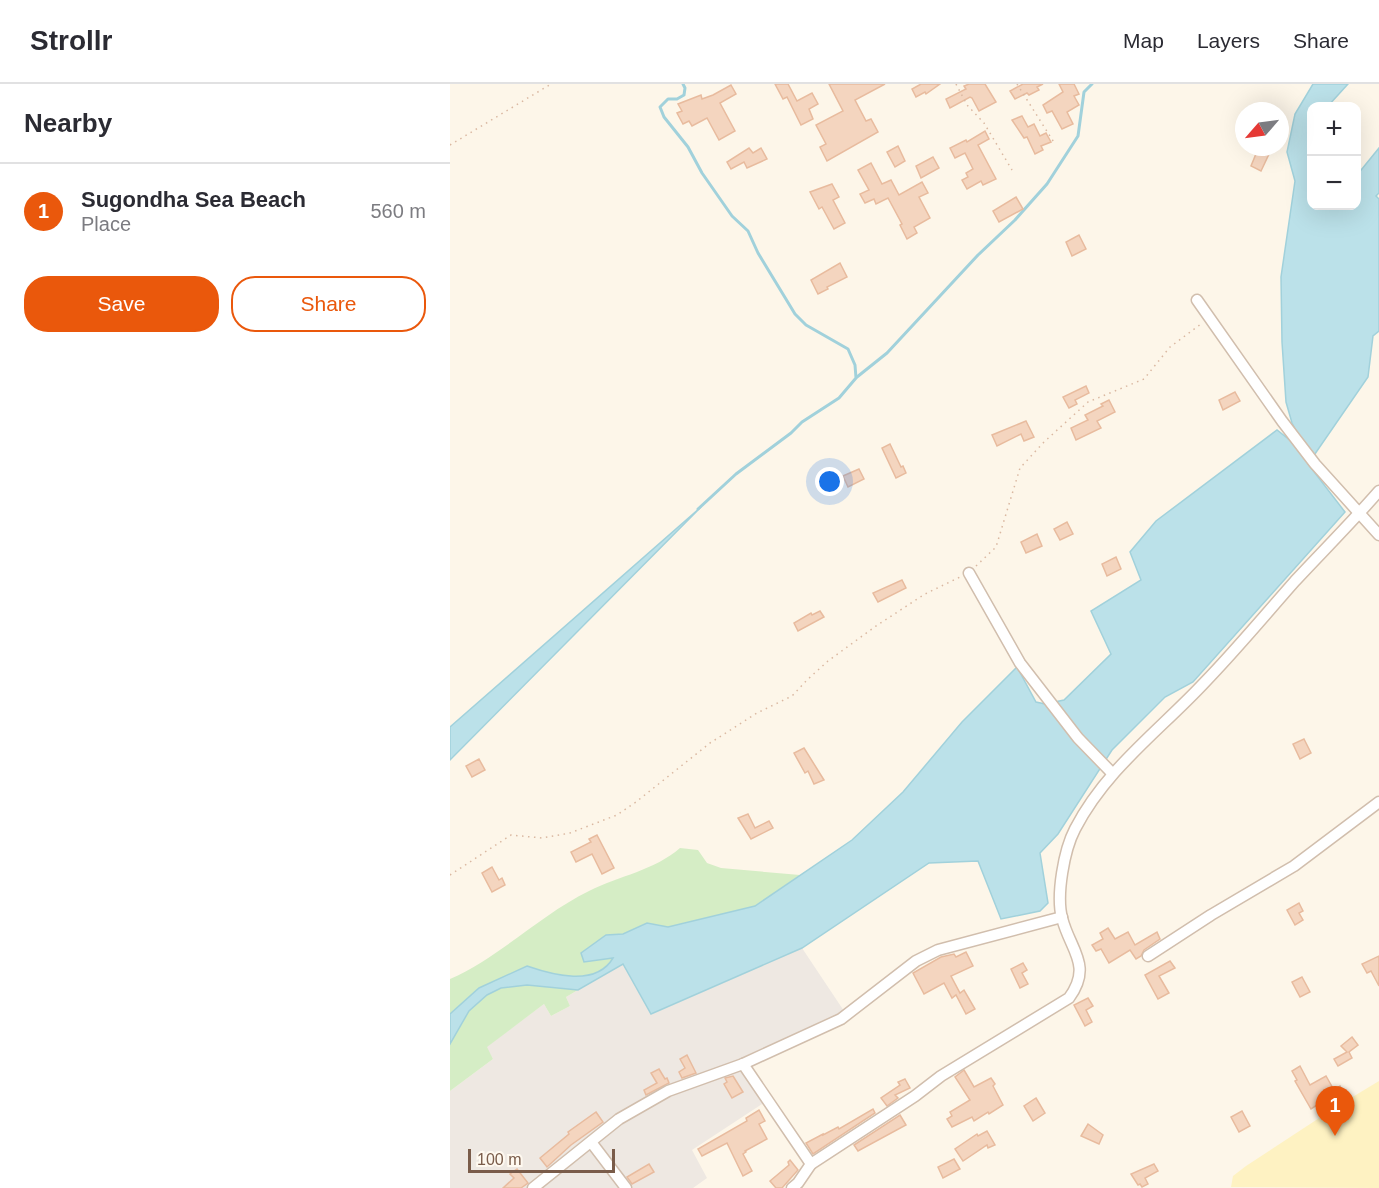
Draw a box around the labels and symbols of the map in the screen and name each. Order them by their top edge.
north arrow [1235,102,1289,156]
your location [815,467,844,496]
pin: 1 [1316,1086,1354,1136]
scale bar [468,1146,615,1174]

